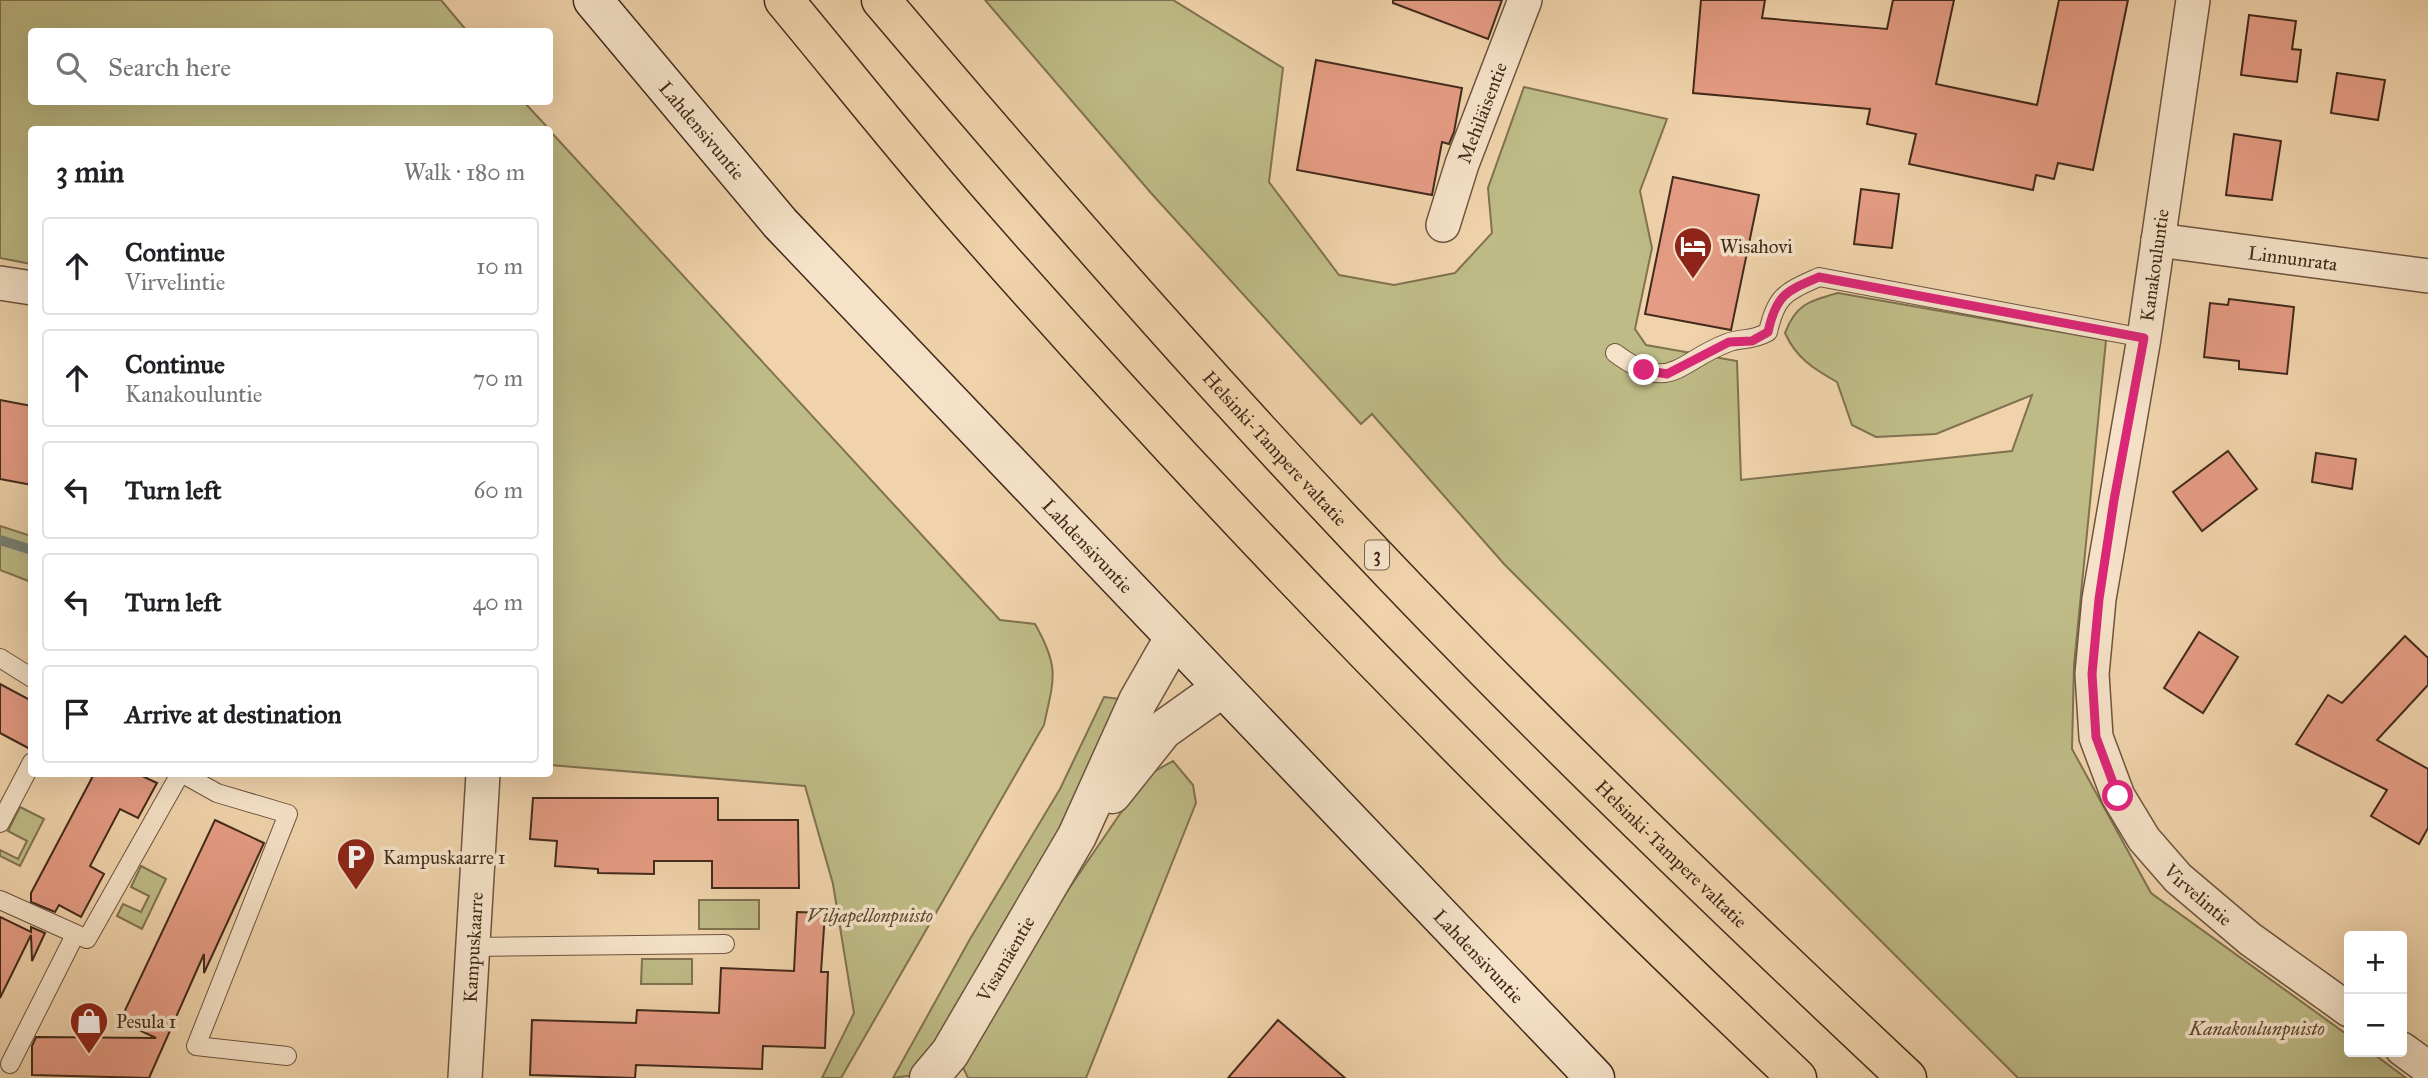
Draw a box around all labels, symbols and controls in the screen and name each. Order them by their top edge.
search box [28,28,553,105]
icon: search [52,48,90,86]
text: Search here [108,51,231,83]
street label: Mehiläisentie [1452,59,1512,166]
street label: Lahdensivuntie [654,77,750,185]
text: 3 min [56,154,124,190]
text: Walk · 180 m [404,158,525,186]
street label: Kanakouluntie [2135,207,2174,323]
hotel icon: Wisahovi [1672,225,1714,280]
place label: Wisahovi [1720,235,1793,258]
text: Continue [125,236,225,268]
street label: Linnunrata [2247,241,2340,276]
icon: ahead [58,247,96,285]
text: 10 m [476,252,523,280]
text: Virvelintie [125,268,225,296]
text: Continue [125,348,225,380]
route end [1628,354,1659,385]
icon: ahead [58,359,96,397]
text: 70 m [473,364,523,392]
street label: Helsinki-Tampere valtatie [1198,366,1352,531]
text: Kanakouluntie [125,380,262,408]
icon: left [58,471,96,509]
text: Turn left [125,474,221,506]
text: 60 m [474,476,523,504]
street label: Lahdensivuntie [1037,494,1138,598]
road number: 3 [1365,540,1389,570]
icon: left [58,583,96,621]
text: Turn left [125,586,221,618]
text: 40 m [473,588,523,616]
icon: arrive [58,695,96,733]
text: Arrive at destination [125,698,342,730]
street label: Helsinki-Tampere valtatie [1590,775,1752,933]
route start [2102,780,2133,811]
parking icon: Kampuskaarre 1 [335,836,377,891]
place label: Kampuskaarre 1 [383,846,505,869]
street label: Virvelintie [2158,858,2237,931]
street label: Kampuskaarre [458,891,488,1003]
park label: Viljapellonpuisto [807,904,933,928]
street label: Lahdensivuntie [1428,905,1529,1009]
street label: Visamäentie [971,912,1040,1007]
map controls [2344,931,2407,1057]
button: + [2344,931,2407,994]
button: − [2344,994,2407,1057]
shop icon: Pesula 1 [68,1000,110,1055]
place label: Pesula 1 [116,1010,176,1033]
park label: Kanakoulunpuisto [2188,1017,2325,1041]

